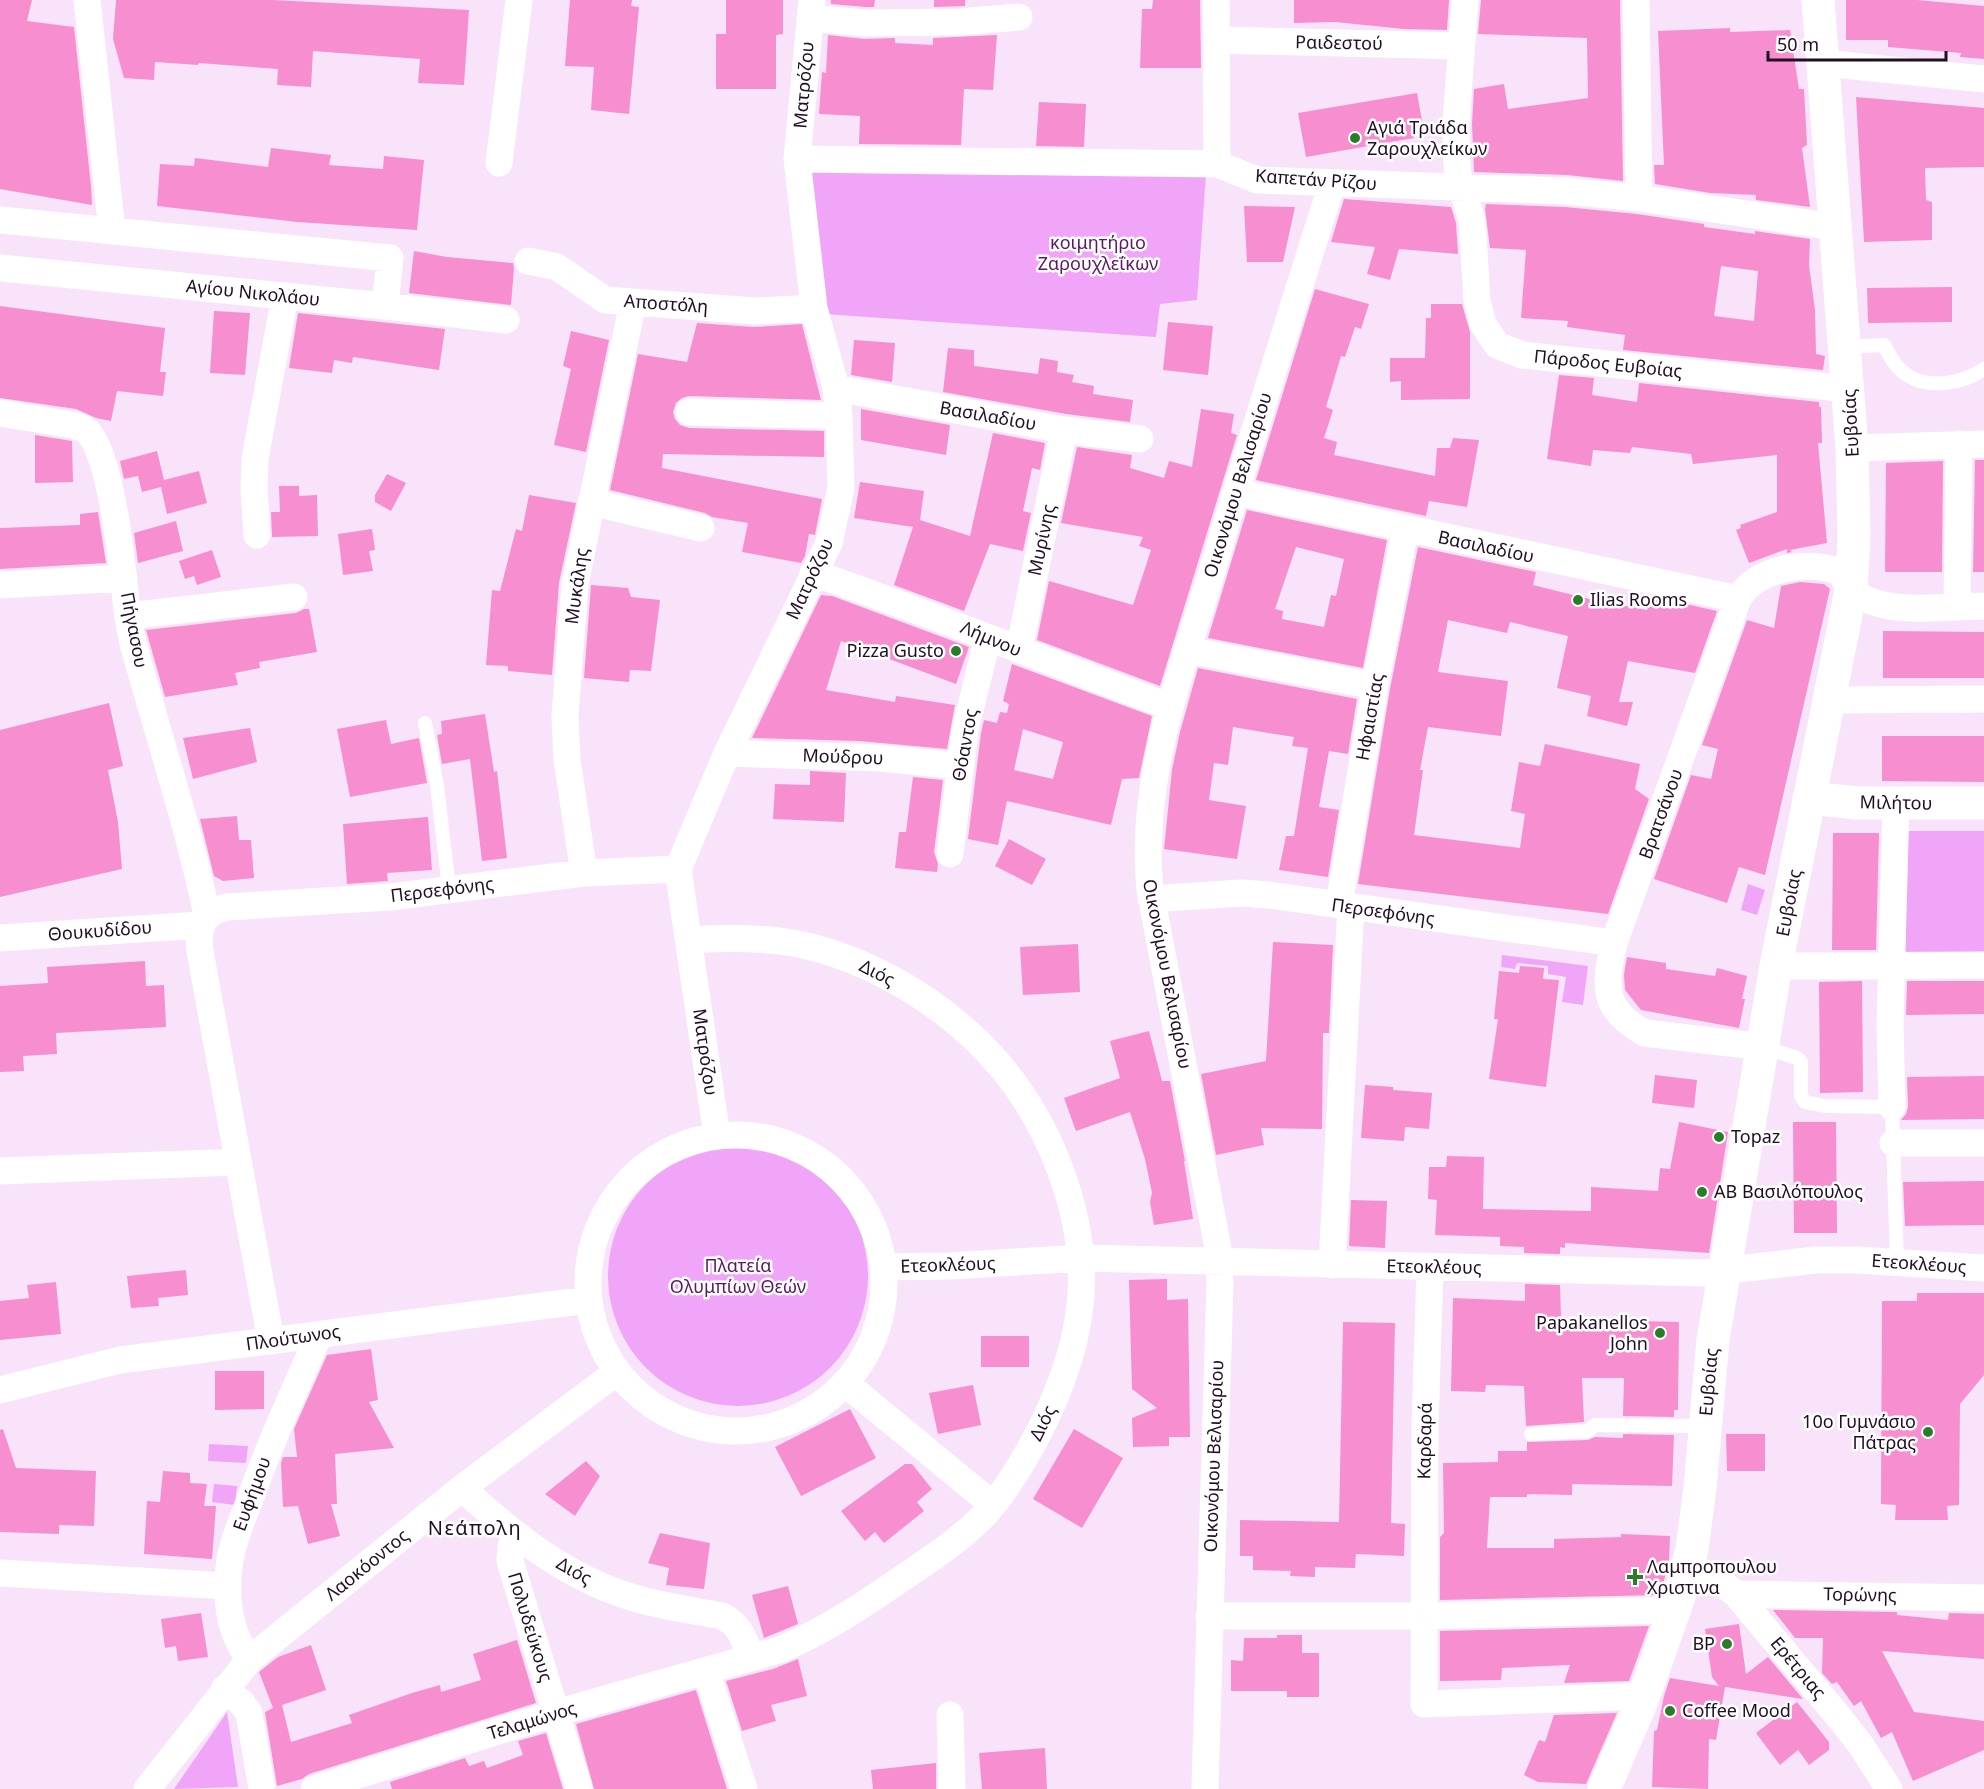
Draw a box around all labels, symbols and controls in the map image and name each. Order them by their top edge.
scale bar [1768,24,1946,62]
street label: Ραιδεστού [1295,29,1383,55]
text: 50 m [1777,32,1819,56]
street label: Ματρόζου [787,40,819,129]
place label: Αγιά Τριάδα Ζαρουχλείκων [1367,115,1487,160]
marker: Αγιά Τριάδα Ζαρουχλείκων [1348,131,1362,145]
street label: Καπετάν Ρίζου [1254,163,1378,195]
park label: κοιμητήριο Ζαρουχλεΐκων [1038,230,1158,275]
street label: Αγίου Νικολάου [185,273,321,311]
street label: Αποστόλη [623,288,709,318]
street label: Πάροδος Ευβοίας [1533,343,1684,383]
street label: Ευβοίας [1836,388,1864,458]
street label: Οικονόμου Βελισαρίου [1197,389,1277,580]
street label: Βασιλαδίου [938,395,1038,435]
street label: Μυρίνης [1022,502,1060,578]
street label: Βασιλαδίου [1436,524,1537,568]
street label: Ματρόζου [780,534,838,623]
street label: Μυκάλης [559,546,593,626]
place label: Ilias Rooms [1590,587,1687,611]
street label: Πήγασου [116,590,154,670]
marker: Ilias Rooms [1571,593,1585,607]
street label: Λήμνου [957,615,1025,662]
place label: Pizza Gusto [847,638,944,662]
marker: Pizza Gusto [949,644,963,658]
street label: Ηφαιστίας [1350,671,1389,762]
street label: Θόαντος [946,706,982,783]
street label: Μούδρου [802,743,884,769]
street label: Βρατσάνου [1633,765,1688,862]
street label: Μιλήτου [1859,789,1933,815]
street label: Ευβοίας [1770,867,1806,939]
street label: Περσεφόνης [389,871,495,907]
street label: Οικονόμου Βελισαρίου [1138,877,1198,1071]
street label: Περσεφόνης [1330,892,1437,930]
street label: Θουκυδίδου [47,914,153,946]
street label: Διός [856,953,899,991]
street label: Ματρόζου [688,1007,724,1097]
place label: Topaz [1731,1124,1780,1148]
marker: Topaz [1712,1130,1726,1144]
place label: ΑΒ Βασιλόπουλος [1714,1179,1863,1203]
marker: ΑΒ Βασιλόπουλος [1695,1185,1709,1199]
street label: Ετεοκλέους [1871,1248,1968,1278]
street label: Ετεοκλέους [900,1250,996,1278]
park label: Πλατεία Ολυμπίων Θεών [670,1253,806,1298]
street label: Ετεοκλέους [1386,1253,1482,1279]
place label: Papakanellos John [1536,1310,1648,1355]
street label: Πλούτωνος [244,1318,342,1356]
marker: Papakanellos John [1653,1326,1667,1340]
street label: Ευβοίας [1693,1347,1723,1417]
street label: Οικονόμου Βελισαρίου [1198,1359,1228,1553]
street label: Διός [1023,1401,1061,1444]
street label: Καρδαρά [1411,1402,1437,1480]
place label: 10ο Γυμνάσιο Πάτρας [1802,1409,1916,1454]
marker: 10ο Γυμνάσιο Πάτρας [1921,1425,1935,1439]
street label: Ευφήμου [227,1453,276,1534]
district label: Νεάπολη [428,1514,522,1541]
street label: Λαοκόοντος [319,1523,413,1605]
street label: Διός [553,1551,597,1590]
place label: Λαμπροπουλου Χριστινα [1647,1554,1777,1599]
street label: Πολυδεύκους [503,1569,559,1685]
marker: Λαμπροπουλου Χριστινα [1628,1570,1642,1584]
street label: Τορώνης [1823,1581,1897,1607]
place label: BP [1692,1631,1715,1655]
street label: Ερέτριας [1766,1631,1832,1704]
marker: BP [1720,1637,1734,1651]
street label: Τελαμώνος [484,1695,579,1745]
place label: Coffee Mood [1682,1698,1791,1722]
marker: Coffee Mood [1663,1704,1677,1718]

